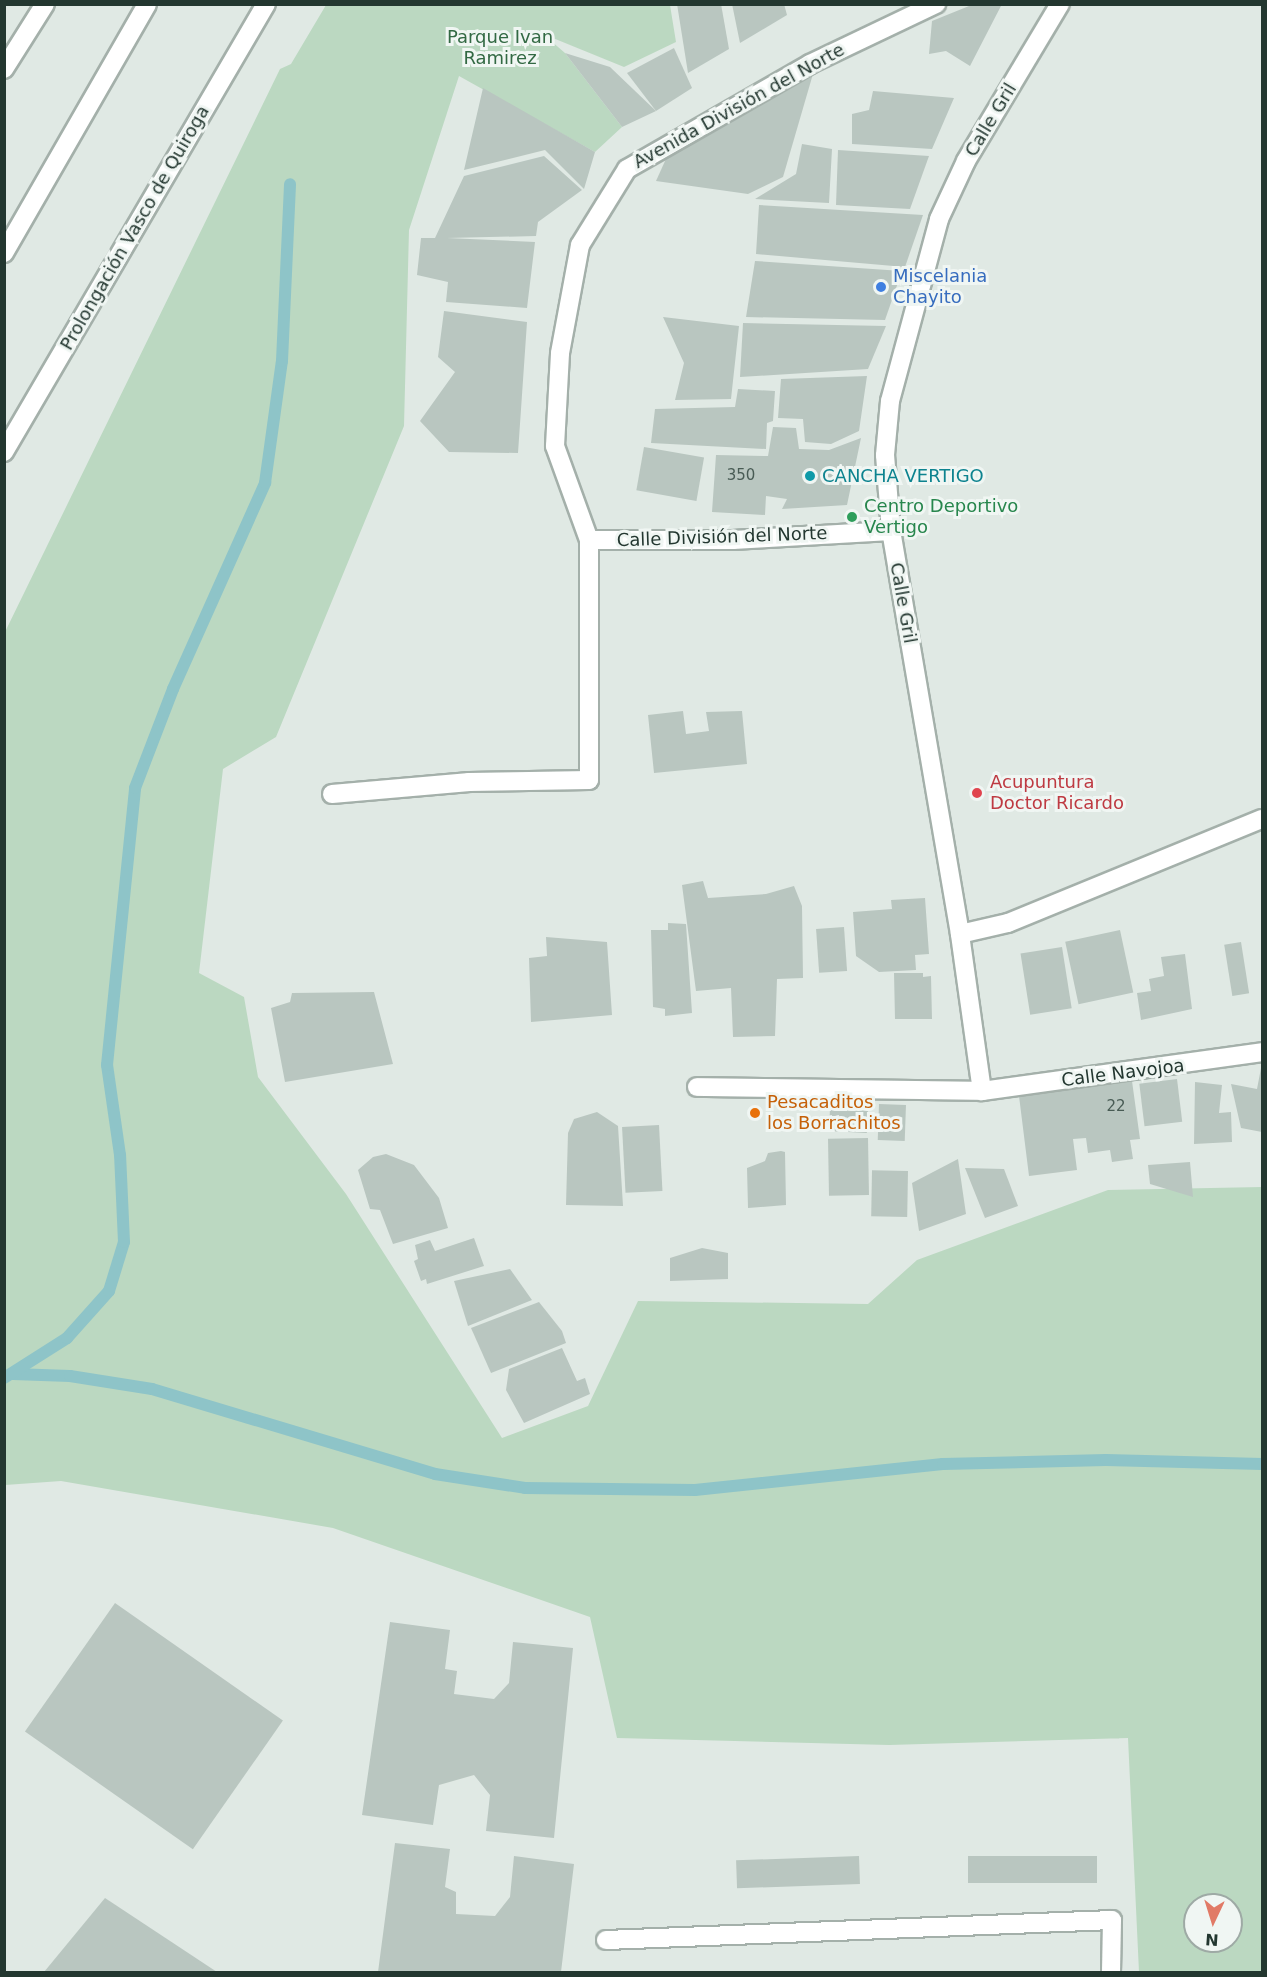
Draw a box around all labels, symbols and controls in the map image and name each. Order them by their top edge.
park label: Parque Ivan Ramirez [447,27,553,70]
street label: Avenida División del Norte [630,39,848,173]
street label: Calle Gril [961,79,1021,161]
street label: Prolongación Vasco de Quiroga [56,102,214,354]
place label: Miscelania Chayito [893,266,987,308]
marker: Miscelania Chayito [874,280,888,294]
place label: CANCHA VERTIGO [822,465,984,487]
house number: 350 [727,467,755,485]
marker: CANCHA VERTIGO [803,469,817,483]
place label: Centro Deportivo Vertigo [864,496,1018,538]
marker: Centro Deportivo Vertigo [845,510,859,524]
street label: Calle División del Norte [616,523,828,551]
street label: Calle Gril [885,561,921,645]
place label: Acupuntura Doctor Ricardo [990,772,1124,814]
marker: Acupuntura Doctor Ricardo [968,784,986,802]
street label: Calle Navojoa [1060,1055,1186,1091]
place label: Pesacaditos los Borrachitos [767,1092,901,1134]
house number: 22 [1106,1098,1126,1116]
marker: Pesacaditos los Borrachitos [748,1106,762,1120]
north arrow [1183,1893,1243,1953]
text: N [1205,1930,1219,1949]

